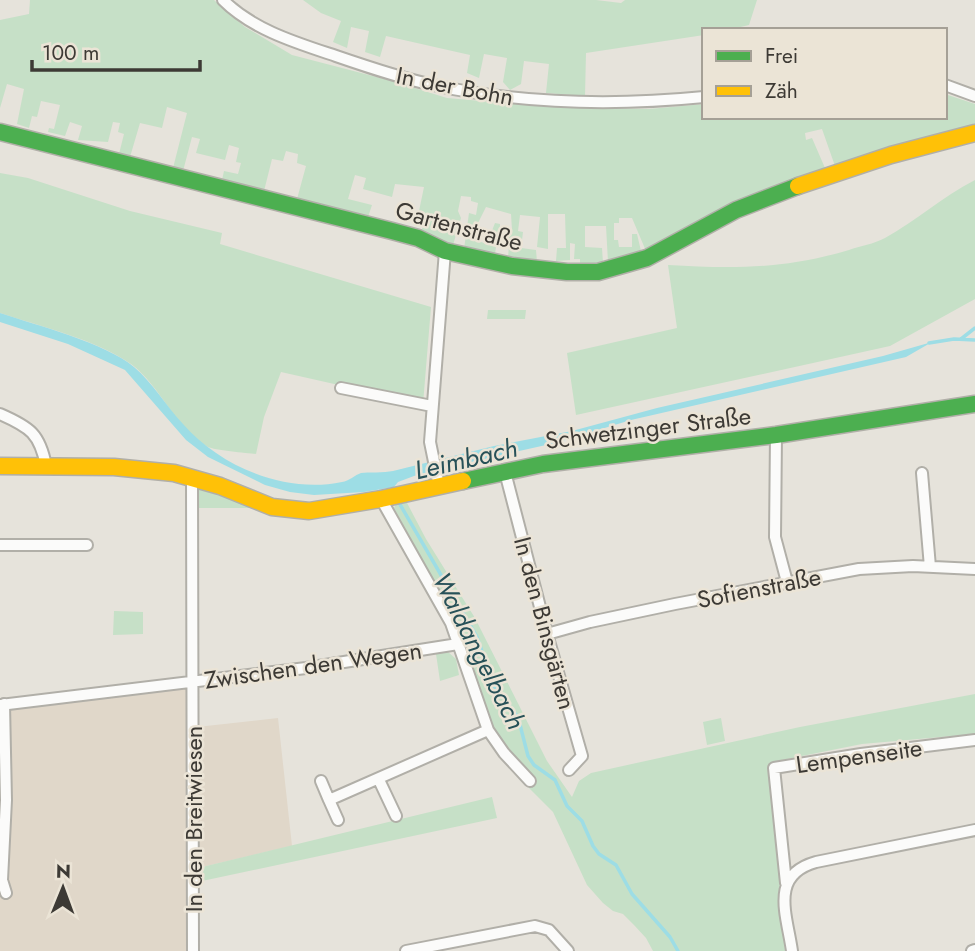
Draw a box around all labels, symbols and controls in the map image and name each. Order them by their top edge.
scale bar [32,28,200,72]
legend [702,28,947,119]
text: 100 m [42,38,99,68]
text: Frei [765,41,798,71]
street label: In der Bohn [393,57,517,115]
text: Zäh [765,76,798,106]
street label: Gartenstraße [392,192,526,260]
street label: Schwetzinger Straße [543,398,753,458]
water label: Leimbach [411,429,521,489]
street label: In den Binsgärten [505,533,585,713]
street label: Sofienstraße [694,559,824,617]
water label: Waldangelbach [423,566,535,736]
street label: Zwischen den Wegen [202,632,424,698]
street label: In den Breitwiesen [176,726,211,912]
street label: Lempenseite [794,730,924,782]
north arrow [28,853,98,923]
text: N [56,858,71,885]

